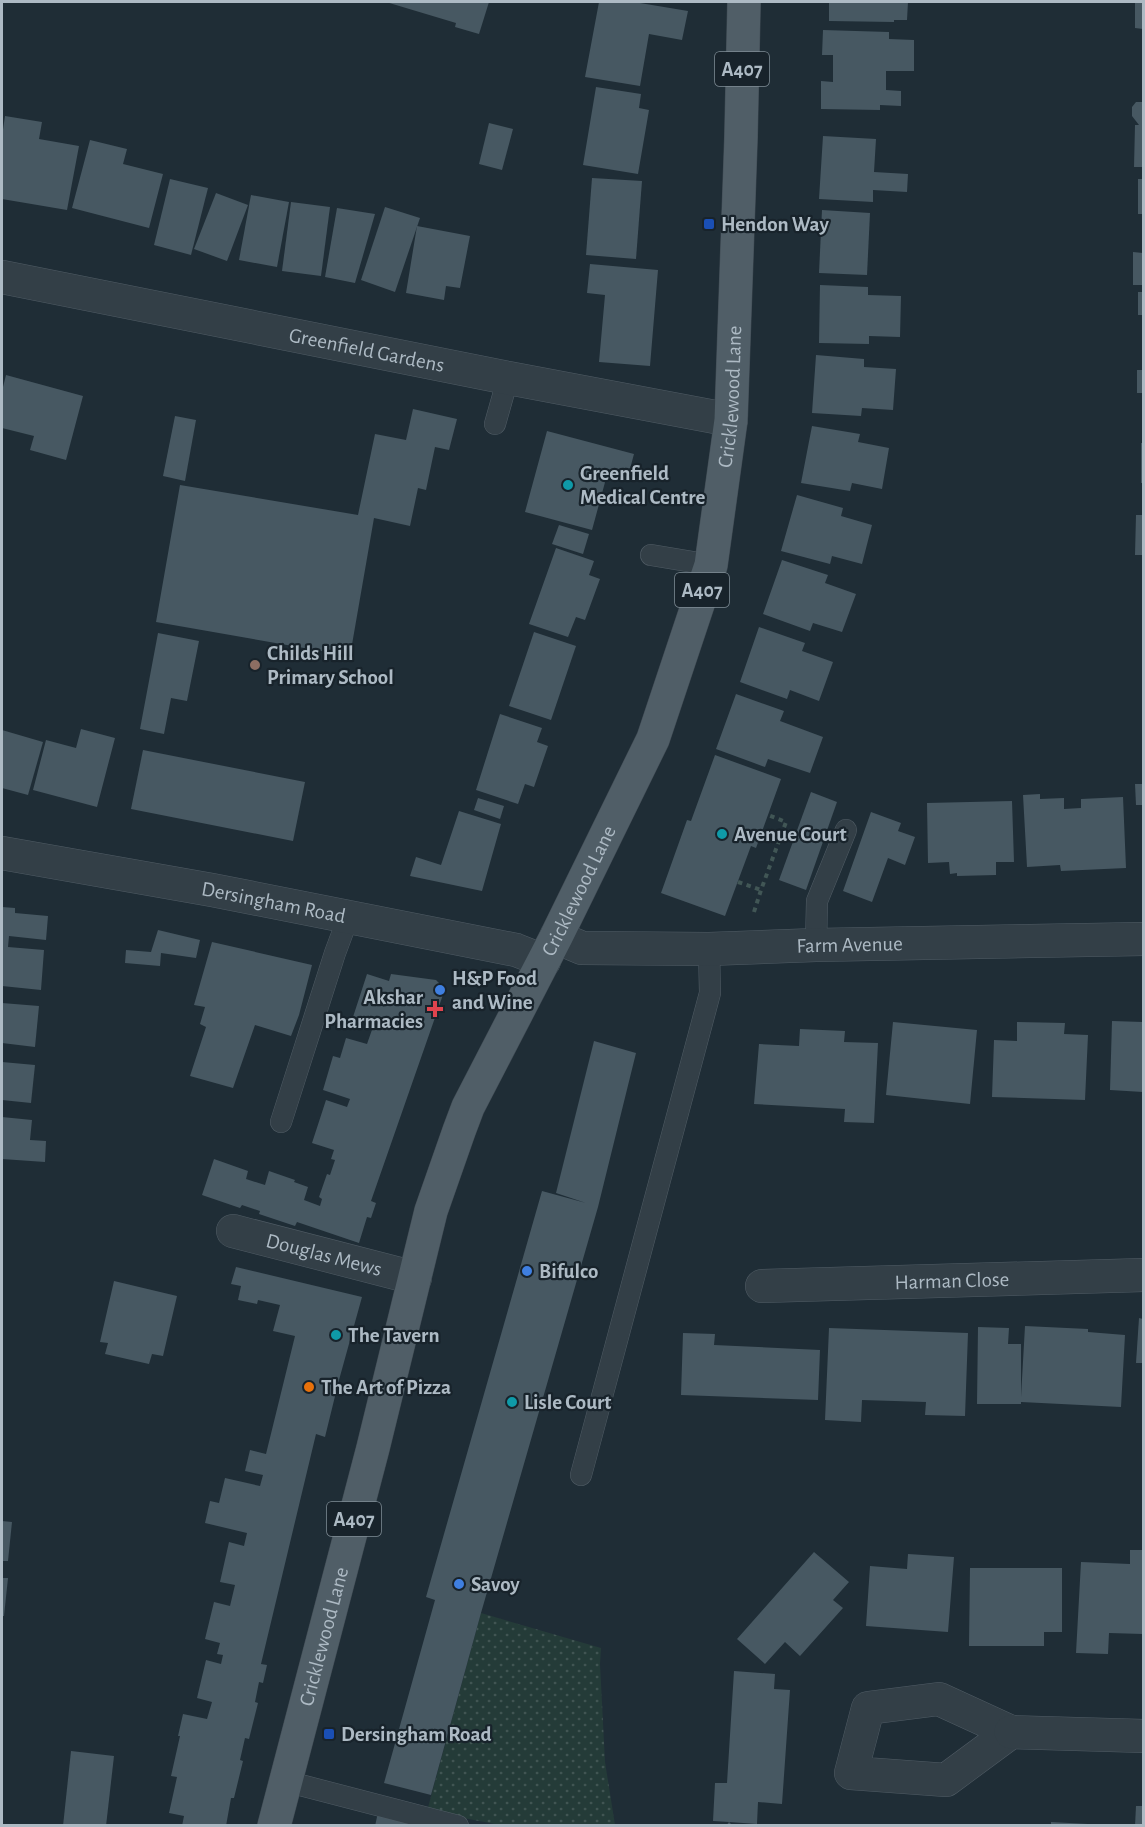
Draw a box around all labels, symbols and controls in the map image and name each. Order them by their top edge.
road number: A407 [715,52,769,86]
place label: Hendon Way [721,214,830,235]
marker: Hendon Way [702,217,716,231]
street label: Greenfield Gardens [287,325,446,376]
street label: Cricklewood Lane [715,325,745,469]
place label: Greenfield Medical Centre [580,463,705,508]
marker: Greenfield Medical Centre [561,478,575,492]
road number: A407 [675,573,729,607]
place label: Childs Hill Primary School [267,643,394,688]
marker: Childs Hill Primary School [248,658,262,672]
street label: Cricklewood Lane [538,822,620,960]
place label: Avenue Court [734,824,846,845]
marker: Avenue Court [715,827,729,841]
street label: Dersingham Road [200,878,347,927]
street label: Farm Avenue [796,933,903,957]
place label: H&P Food and Wine [452,968,537,1013]
marker: H&P Food and Wine [433,983,447,997]
place label: Akshar Pharmacies [324,987,424,1032]
marker: Akshar Pharmacies [428,1002,442,1016]
street label: Douglas Mews [264,1230,384,1280]
place label: Bifulco [539,1261,599,1282]
marker: Bifulco [520,1264,534,1278]
street label: Harman Close [894,1269,1010,1293]
place label: The Tavern [348,1325,440,1346]
marker: The Tavern [329,1328,343,1342]
place label: The Art of Pizza [321,1377,451,1398]
marker: The Art of Pizza [302,1380,316,1394]
place label: Lisle Court [524,1392,611,1413]
marker: Lisle Court [505,1395,519,1409]
road number: A407 [327,1502,381,1536]
street label: Cricklewood Lane [296,1565,352,1708]
place label: Savoy [471,1574,520,1595]
marker: Savoy [452,1577,466,1591]
place label: Dersingham Road [341,1724,492,1745]
marker: Dersingham Road [322,1727,336,1741]

